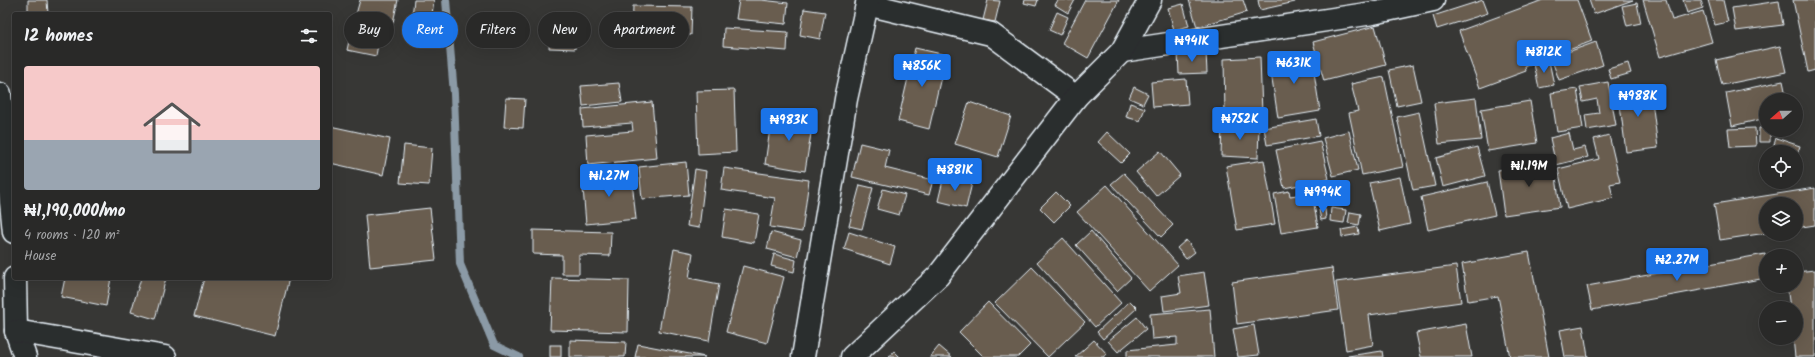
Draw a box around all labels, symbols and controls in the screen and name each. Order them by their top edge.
chip: Buy [344,12,394,48]
chip: Rent [402,12,458,48]
chip: Filters [466,12,530,48]
chip: New [538,12,591,48]
chip: Apartment [599,12,689,48]
text: 12 homes [24,23,93,50]
icon: filters [298,25,320,47]
pin: ₦941K [1164,29,1220,63]
text: ₦941K [1175,31,1209,52]
pin: ₦812K [1516,40,1572,74]
text: ₦812K [1526,42,1562,63]
pin: ₦631K [1266,51,1322,85]
text: ₦631K [1276,53,1312,74]
pin: ₦856K [894,54,950,88]
text: ₦856K [903,56,941,77]
pin: ₦988K [1610,84,1666,118]
text: ₦988K [1618,86,1658,107]
icon: home [136,92,208,164]
north arrow [1759,93,1803,137]
map controls [1759,93,1803,345]
pin: ₦752K [1212,107,1268,141]
pin: ₦983K [761,108,817,142]
text: ₦752K [1221,109,1259,130]
text: ₦983K [770,110,808,131]
button: locate [1759,145,1803,189]
pin: ₦1.19M [1496,154,1562,188]
text: ₦1.19M [1511,156,1547,177]
pin: ₦881K [927,158,983,192]
text: ₦881K [937,160,973,181]
pin: ₦1.27M [576,164,642,198]
text: ₦1.27M [589,166,629,187]
pin: ₦994K [1295,180,1351,214]
text: ₦994K [1304,182,1342,203]
button: layers [1759,197,1803,241]
text: ₦1,190,000/mo [24,198,125,225]
text: 4 rooms · 120 m² [24,225,120,246]
text: House [24,246,56,267]
pin: ₦2.27M [1644,248,1710,282]
button: + [1759,249,1803,293]
text: ₦2.27M [1655,250,1699,271]
button: − [1759,301,1803,345]

